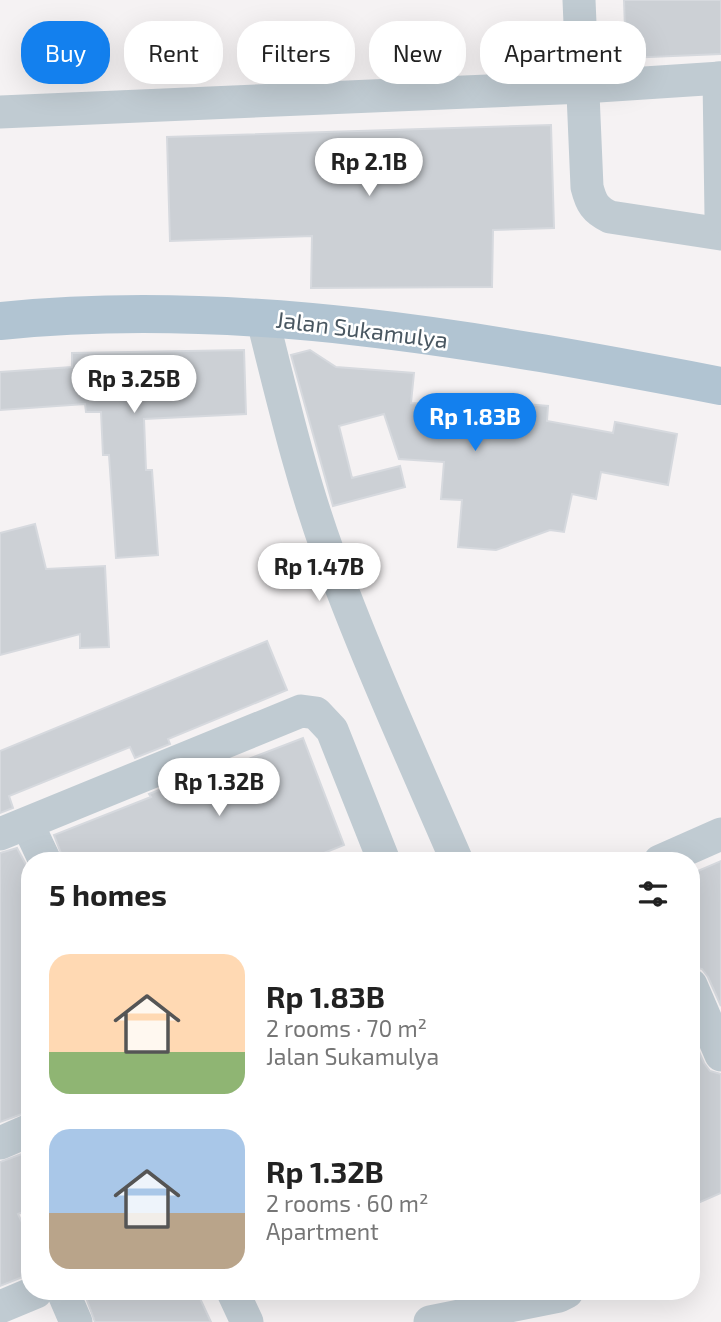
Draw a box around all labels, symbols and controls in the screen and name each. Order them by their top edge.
chip: Buy [21,21,110,84]
chip: Rent [124,21,223,84]
chip: Filters [237,21,355,84]
chip: New [369,21,466,84]
chip: Apartment [480,21,646,84]
pin: Rp 2.1B [304,138,434,198]
text: Rp 2.1B [331,147,407,175]
street label: Jalan Sukamulya [274,305,450,353]
pin: Rp 3.25B [62,356,206,415]
text: Rp 3.25B [87,364,181,392]
pin: Rp 1.83B [403,393,547,453]
text: Rp 1.83B [429,402,521,430]
pin: Rp 1.47B [247,544,391,603]
text: Rp 1.47B [274,552,364,580]
pin: Rp 1.32B [147,758,291,818]
text: Rp 1.32B [174,767,264,795]
icon: filters [634,875,672,913]
text: 5 homes [49,876,167,912]
text: Rp 1.83B [266,978,385,1014]
icon: home [105,982,189,1066]
text: 2 rooms · 70 m² [266,1014,427,1042]
text: Jalan Sukamulya [266,1042,439,1070]
text: Rp 1.32B [266,1153,384,1189]
icon: home [105,1157,189,1241]
text: 2 rooms · 60 m² [266,1189,428,1217]
text: Apartment [266,1217,379,1245]

